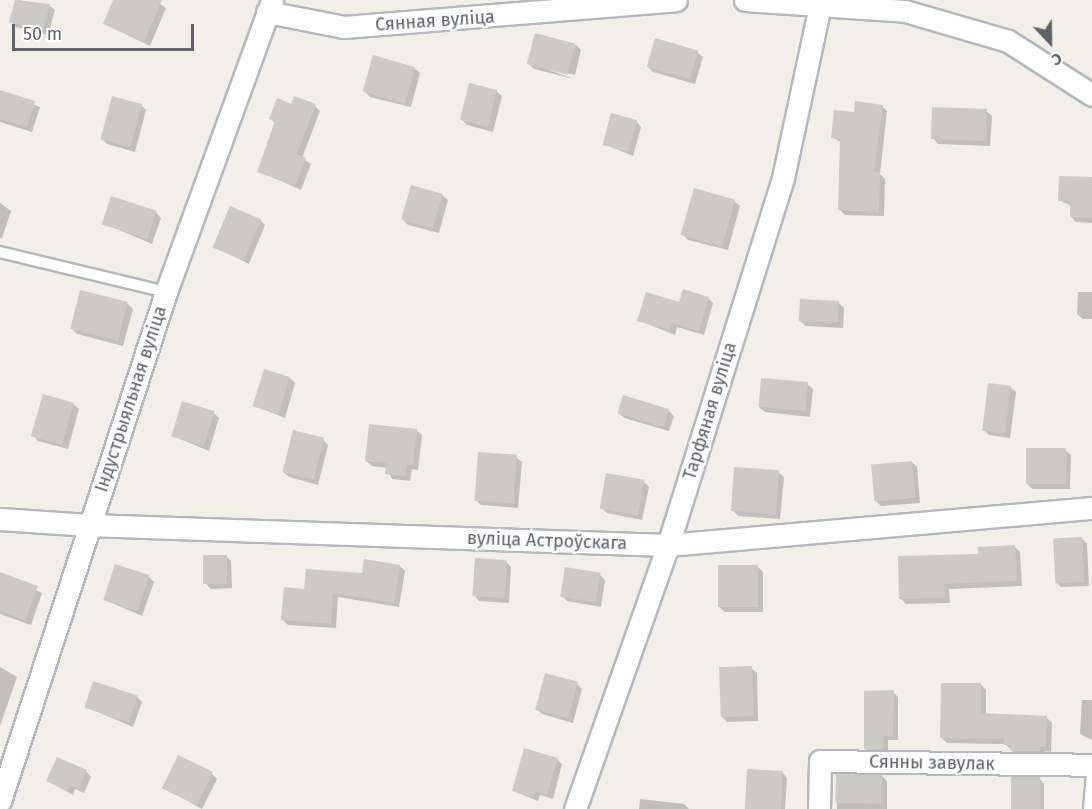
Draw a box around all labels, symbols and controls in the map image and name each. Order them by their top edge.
street label: Сянная вуліца [374,6,496,36]
scale bar [15,12,196,50]
north arrow [1020,12,1080,72]
text: 50 m [23,23,62,45]
text: С [1049,49,1065,70]
street label: Індустрыяльная вуліца [91,303,171,495]
street label: Тарфяная вуліца [679,340,741,482]
street label: вуліца Астроўскага [467,527,627,555]
street label: Сянны завулак [869,751,995,775]

